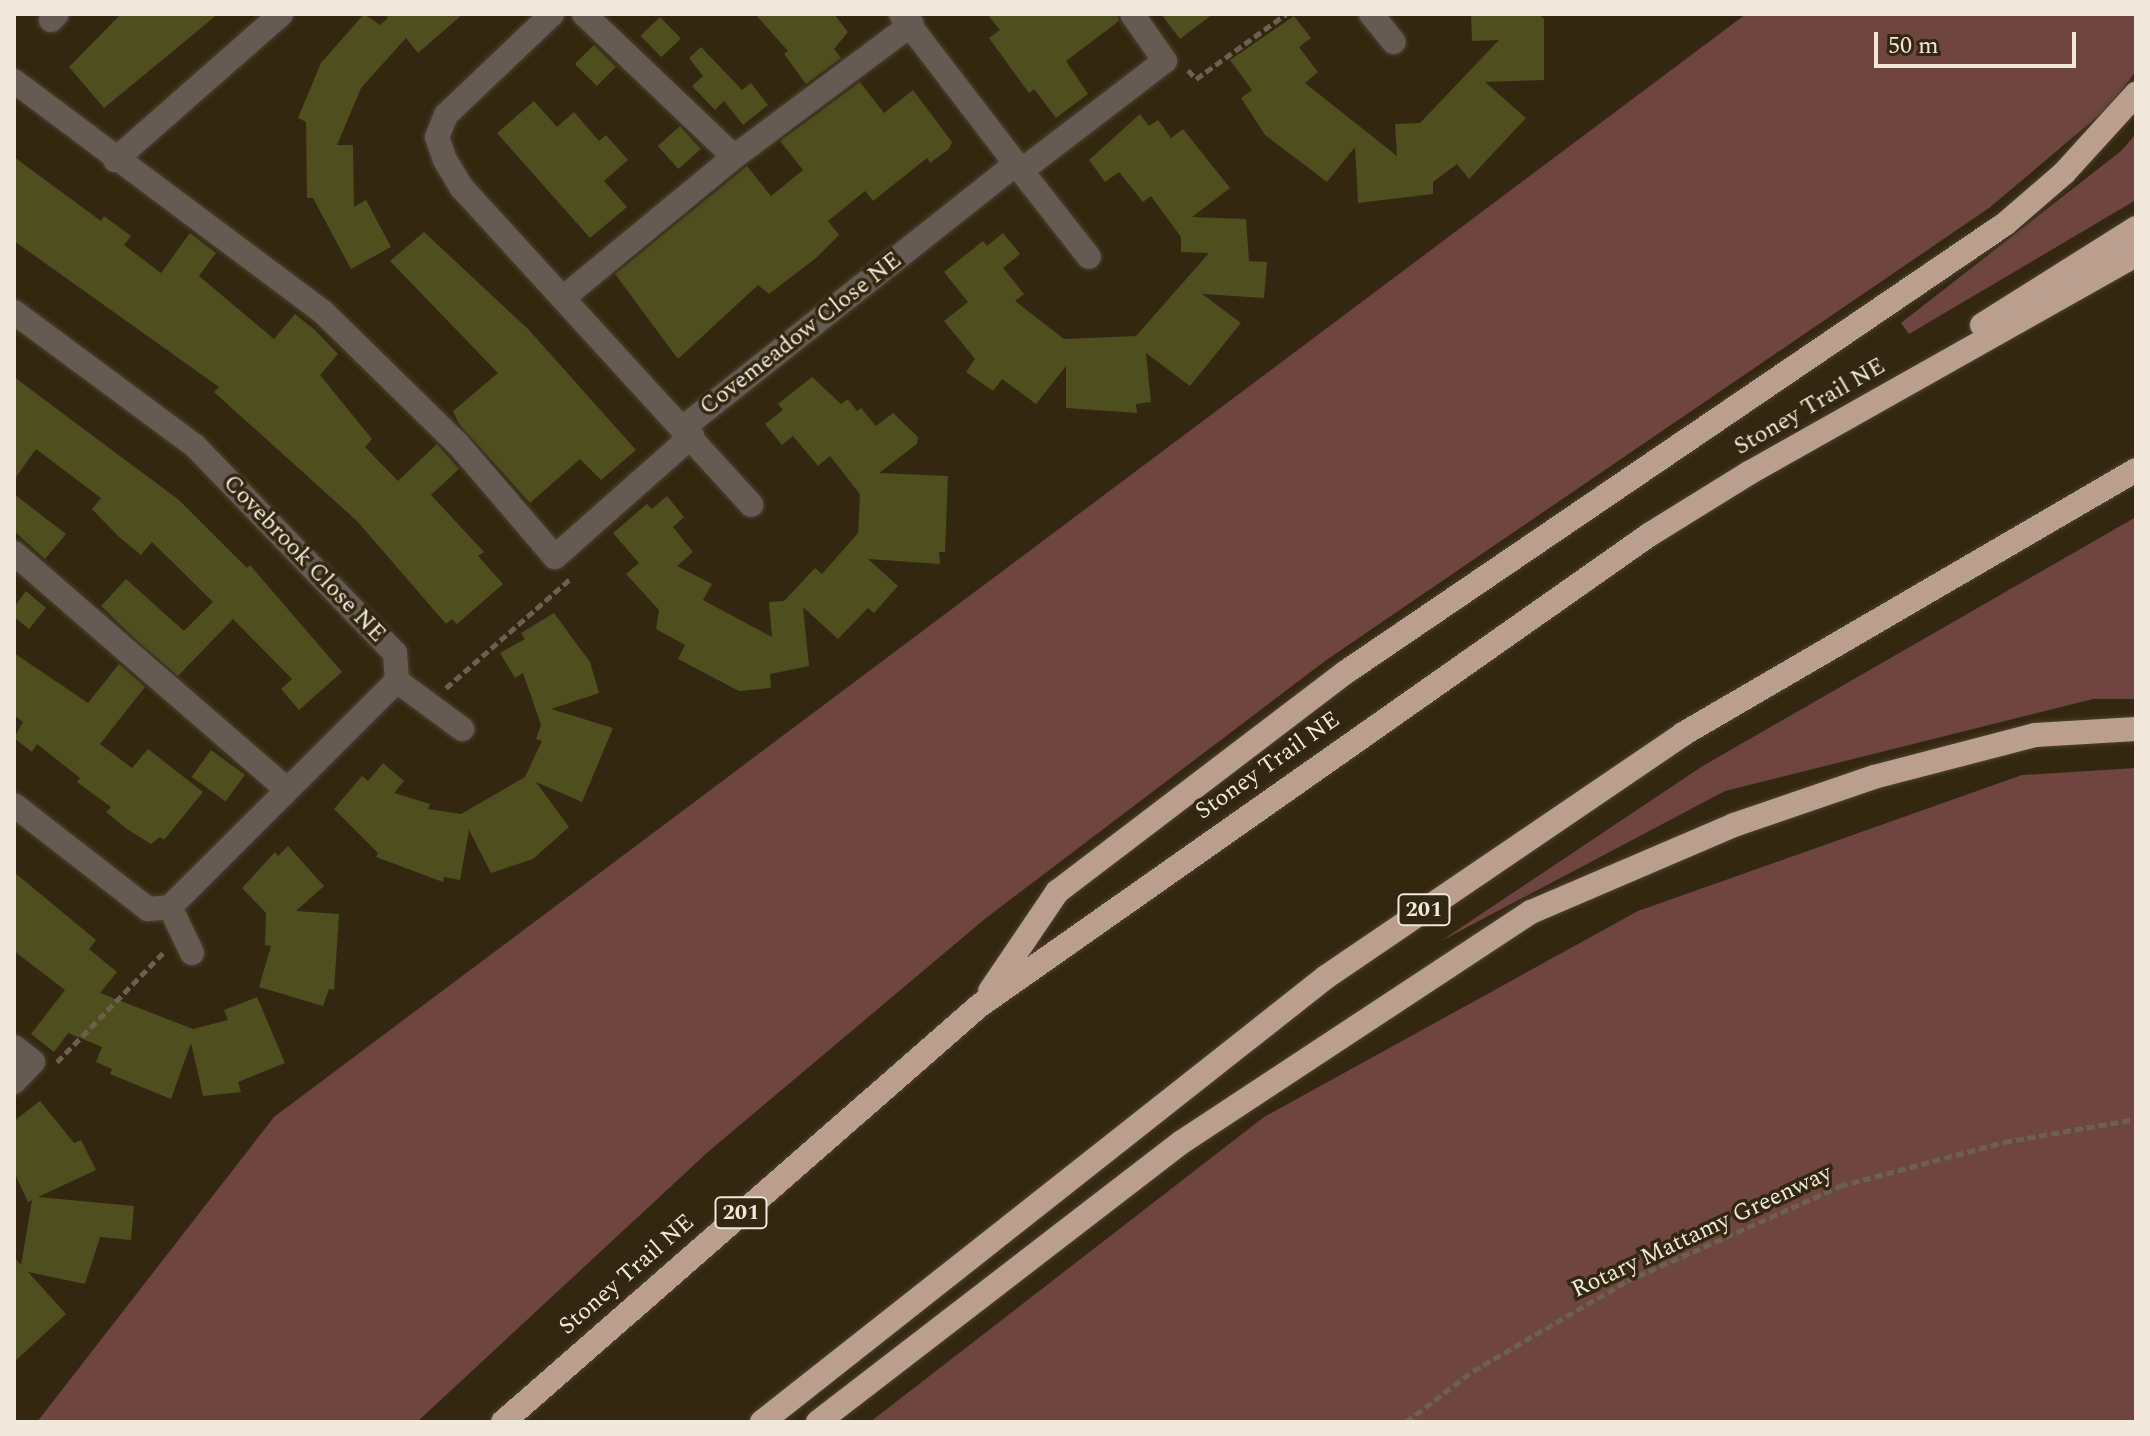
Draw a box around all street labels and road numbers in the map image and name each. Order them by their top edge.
street label: Covemeadow Close NE [694,246,908,422]
street label: Stoney Trail NE [1729,352,1891,462]
street label: Covebrook Close NE [217,469,391,649]
street label: Stoney Trail NE [1190,706,1346,826]
road number: 201 [1396,892,1452,928]
street label: Rotary Mattamy Greenway [1567,1159,1837,1305]
road number: 201 [713,1195,769,1231]
street label: Stoney Trail NE [554,1208,700,1342]

